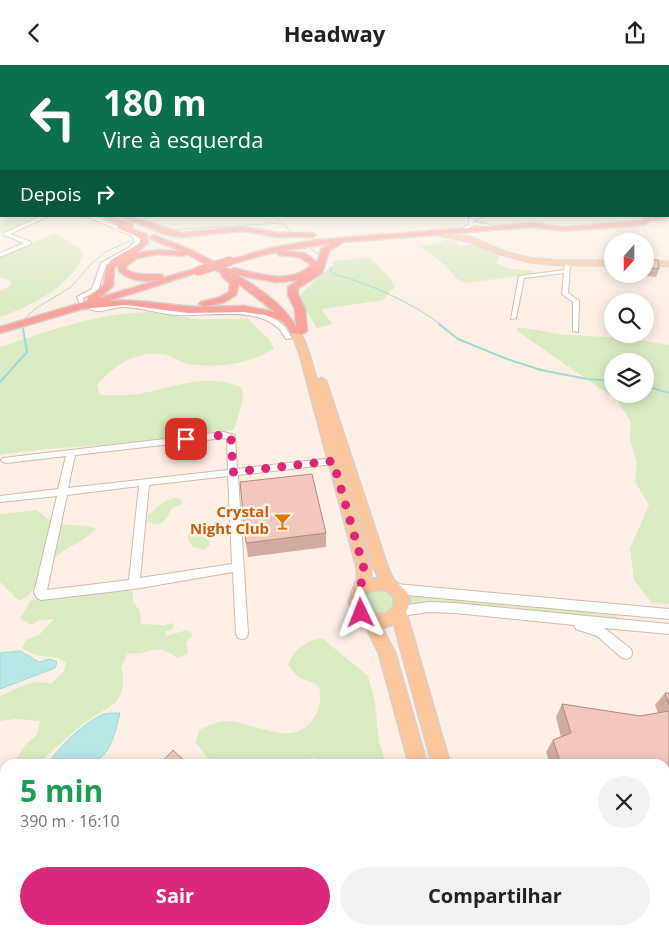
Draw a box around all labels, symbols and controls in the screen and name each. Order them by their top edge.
text: Headway [284,18,385,48]
icon: back [20,19,48,47]
icon: share [621,19,649,47]
text: 180 m [103,79,207,126]
icon: left [20,85,85,150]
text: Vire à esquerda [103,124,264,154]
icon: right [91,180,119,208]
text: Depois [20,181,81,207]
north arrow [604,233,654,283]
map controls [604,233,654,403]
button: search [604,293,654,343]
button: layers [604,353,654,403]
pin [165,418,207,460]
icon: arrive [172,425,200,453]
place label: Crystal Night Club [190,501,269,538]
bar icon: Crystal Night Club [273,511,293,531]
position arrow [334,586,386,638]
text: 5 min [20,770,103,811]
button: close [598,776,650,828]
text: 390 m · 16:10 [20,810,120,832]
button: Sair [20,867,330,925]
button: Compartilhar [340,867,650,925]

